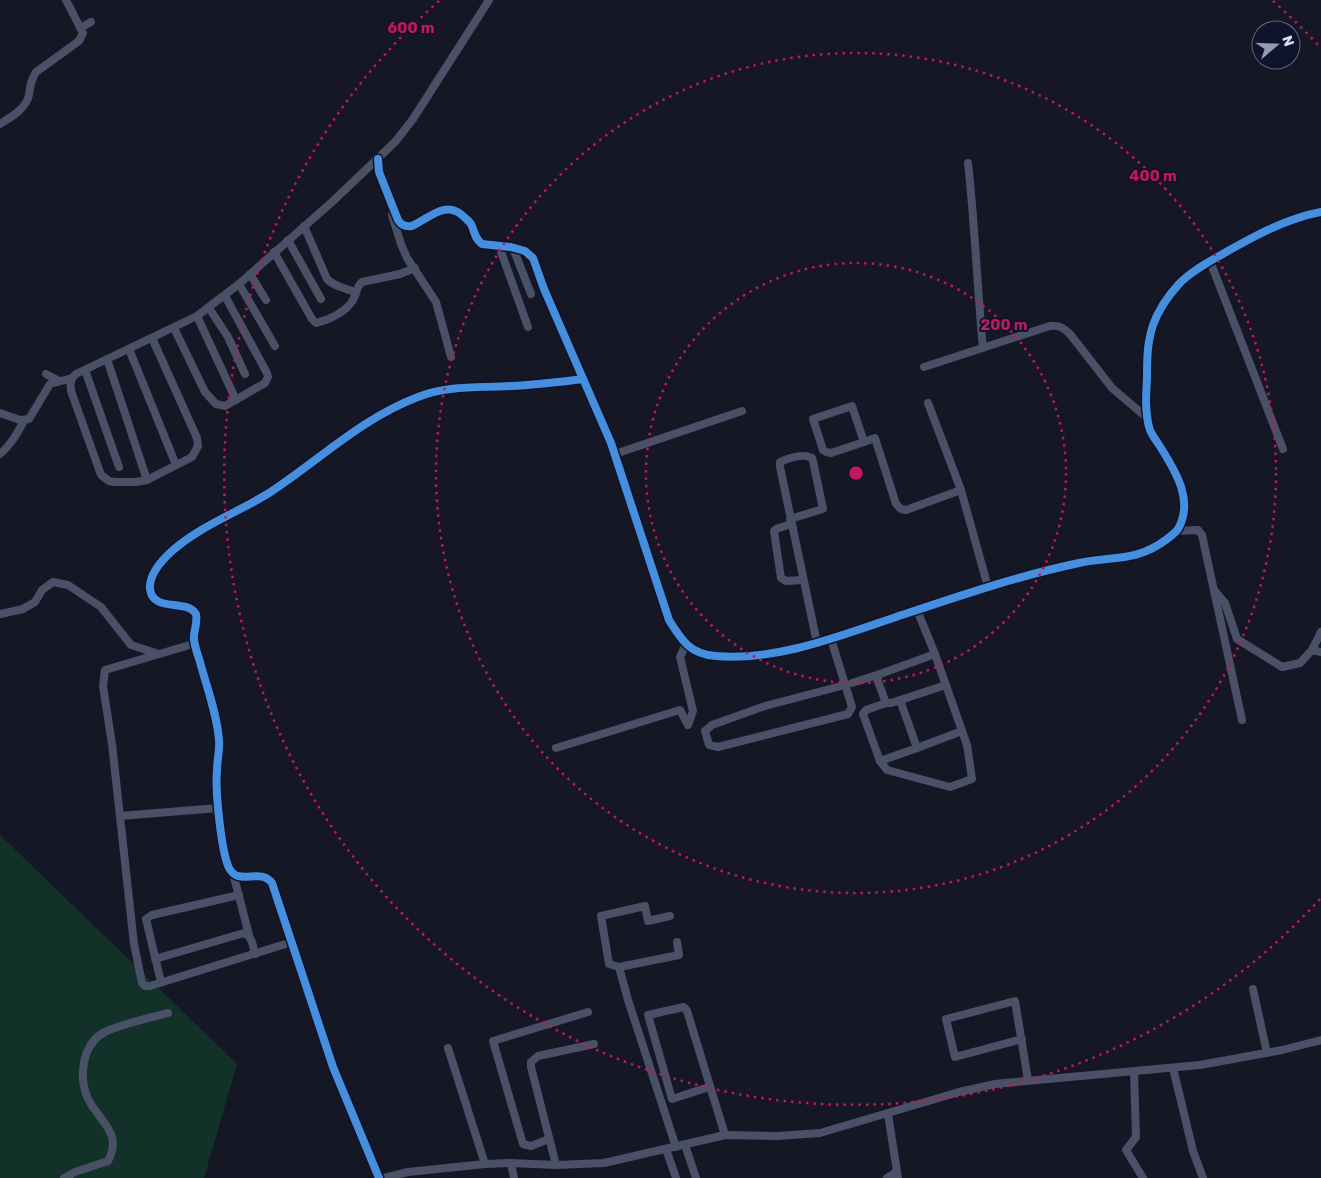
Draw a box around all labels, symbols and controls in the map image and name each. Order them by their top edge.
text: 600 m [387,19,435,37]
north arrow [1251,20,1301,70]
text: N [1278,33,1297,48]
text: 400 m [1129,167,1177,185]
text: 200 m [980,316,1028,334]
centre of rings [847,464,865,482]

